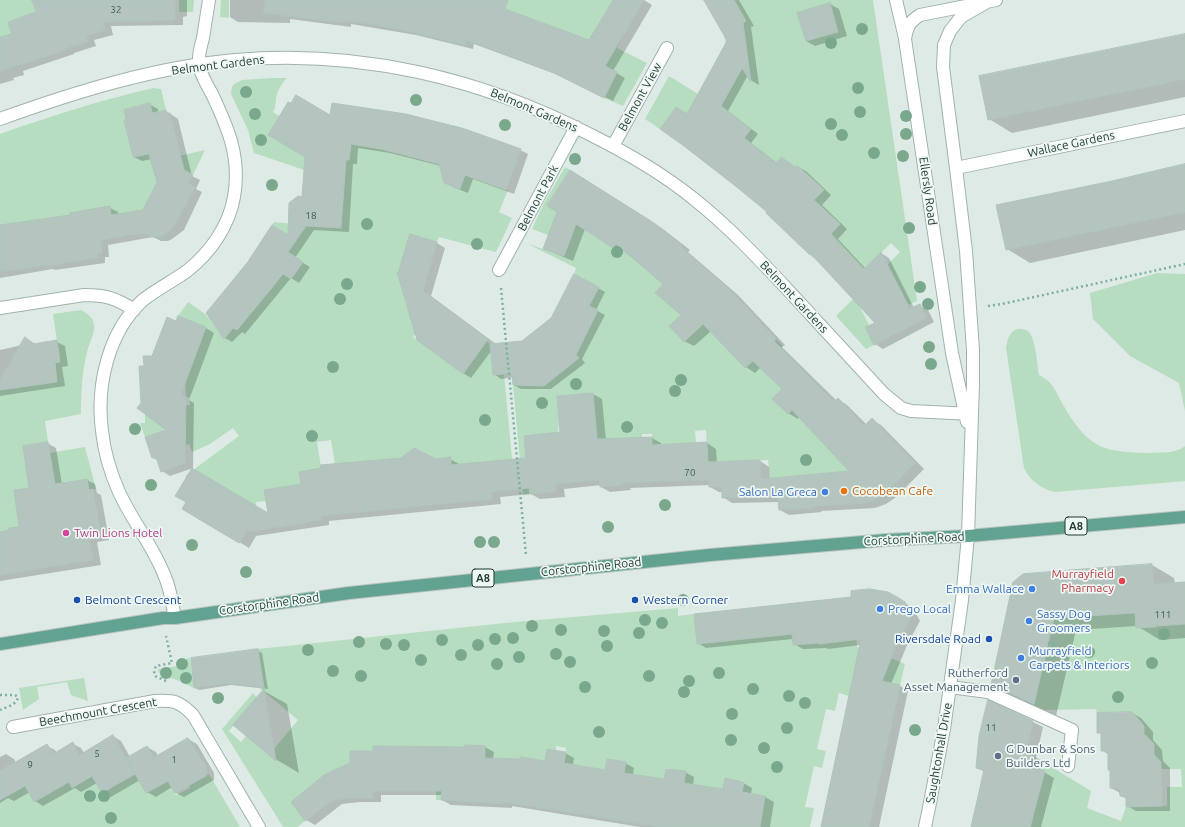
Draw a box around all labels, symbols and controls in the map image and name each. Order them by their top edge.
house number: 32 [110,4,122,16]
street label: Belmont Gardens [171,52,265,78]
street label: Belmont View [615,60,665,134]
street label: Belmont Gardens [488,85,580,135]
street label: Wallace Gardens [1026,128,1116,160]
street label: Ellersly Road [916,156,940,226]
street label: Belmont Park [515,162,561,234]
house number: 18 [305,210,317,222]
street label: Belmont Gardens [757,258,831,336]
house number: 70 [684,467,696,479]
place label: Cocobean Cafe [852,484,933,498]
place label: Salon La Greca [739,485,817,499]
marker: Cocobean Cafe [839,486,849,496]
marker: Salon La Greca [820,487,830,497]
road number: A8 [1065,517,1087,535]
place label: Twin Lions Hotel [74,526,162,540]
marker: Twin Lions Hotel [61,528,71,538]
street label: Corstorphine Road [863,529,965,549]
street label: Corstorphine Road [540,555,642,579]
place label: Murrayfield Pharmacy [1051,567,1114,595]
road number: A8 [472,569,494,587]
marker: Murrayfield Pharmacy [1117,576,1127,586]
place label: Emma Wallace [946,582,1024,596]
marker: Emma Wallace [1027,584,1037,594]
street label: Corstorphine Road [218,590,320,618]
place label: Belmont Crescent [85,593,182,607]
place label: Western Corner [643,593,728,607]
marker: Belmont Crescent [72,595,82,605]
marker: Western Corner [630,595,640,605]
place label: Prego Local [888,602,951,616]
marker: Prego Local [875,604,885,614]
place label: Sassy Dog Groomers [1037,607,1091,635]
house number: 111 [1155,609,1171,621]
marker: Sassy Dog Groomers [1024,616,1034,626]
place label: Riversdale Road [895,632,981,646]
marker: Riversdale Road [984,634,994,644]
place label: Murrayfield Carpets & Interiors [1029,644,1129,672]
marker: Murrayfield Carpets & Interiors [1016,653,1026,663]
place label: Rutherford Asset Management [904,666,1008,694]
marker: Rutherford Asset Management [1011,675,1021,685]
street label: Beechmount Crescent [38,695,158,729]
street label: Saughtonhall Drive [923,701,955,805]
house number: 11 [985,722,997,734]
place label: G Dunbar & Sons Builders Ltd [1006,742,1095,770]
house number: 5 [94,748,100,760]
marker: G Dunbar & Sons Builders Ltd [993,751,1003,761]
house number: 1 [171,754,177,766]
house number: 9 [27,759,33,771]

